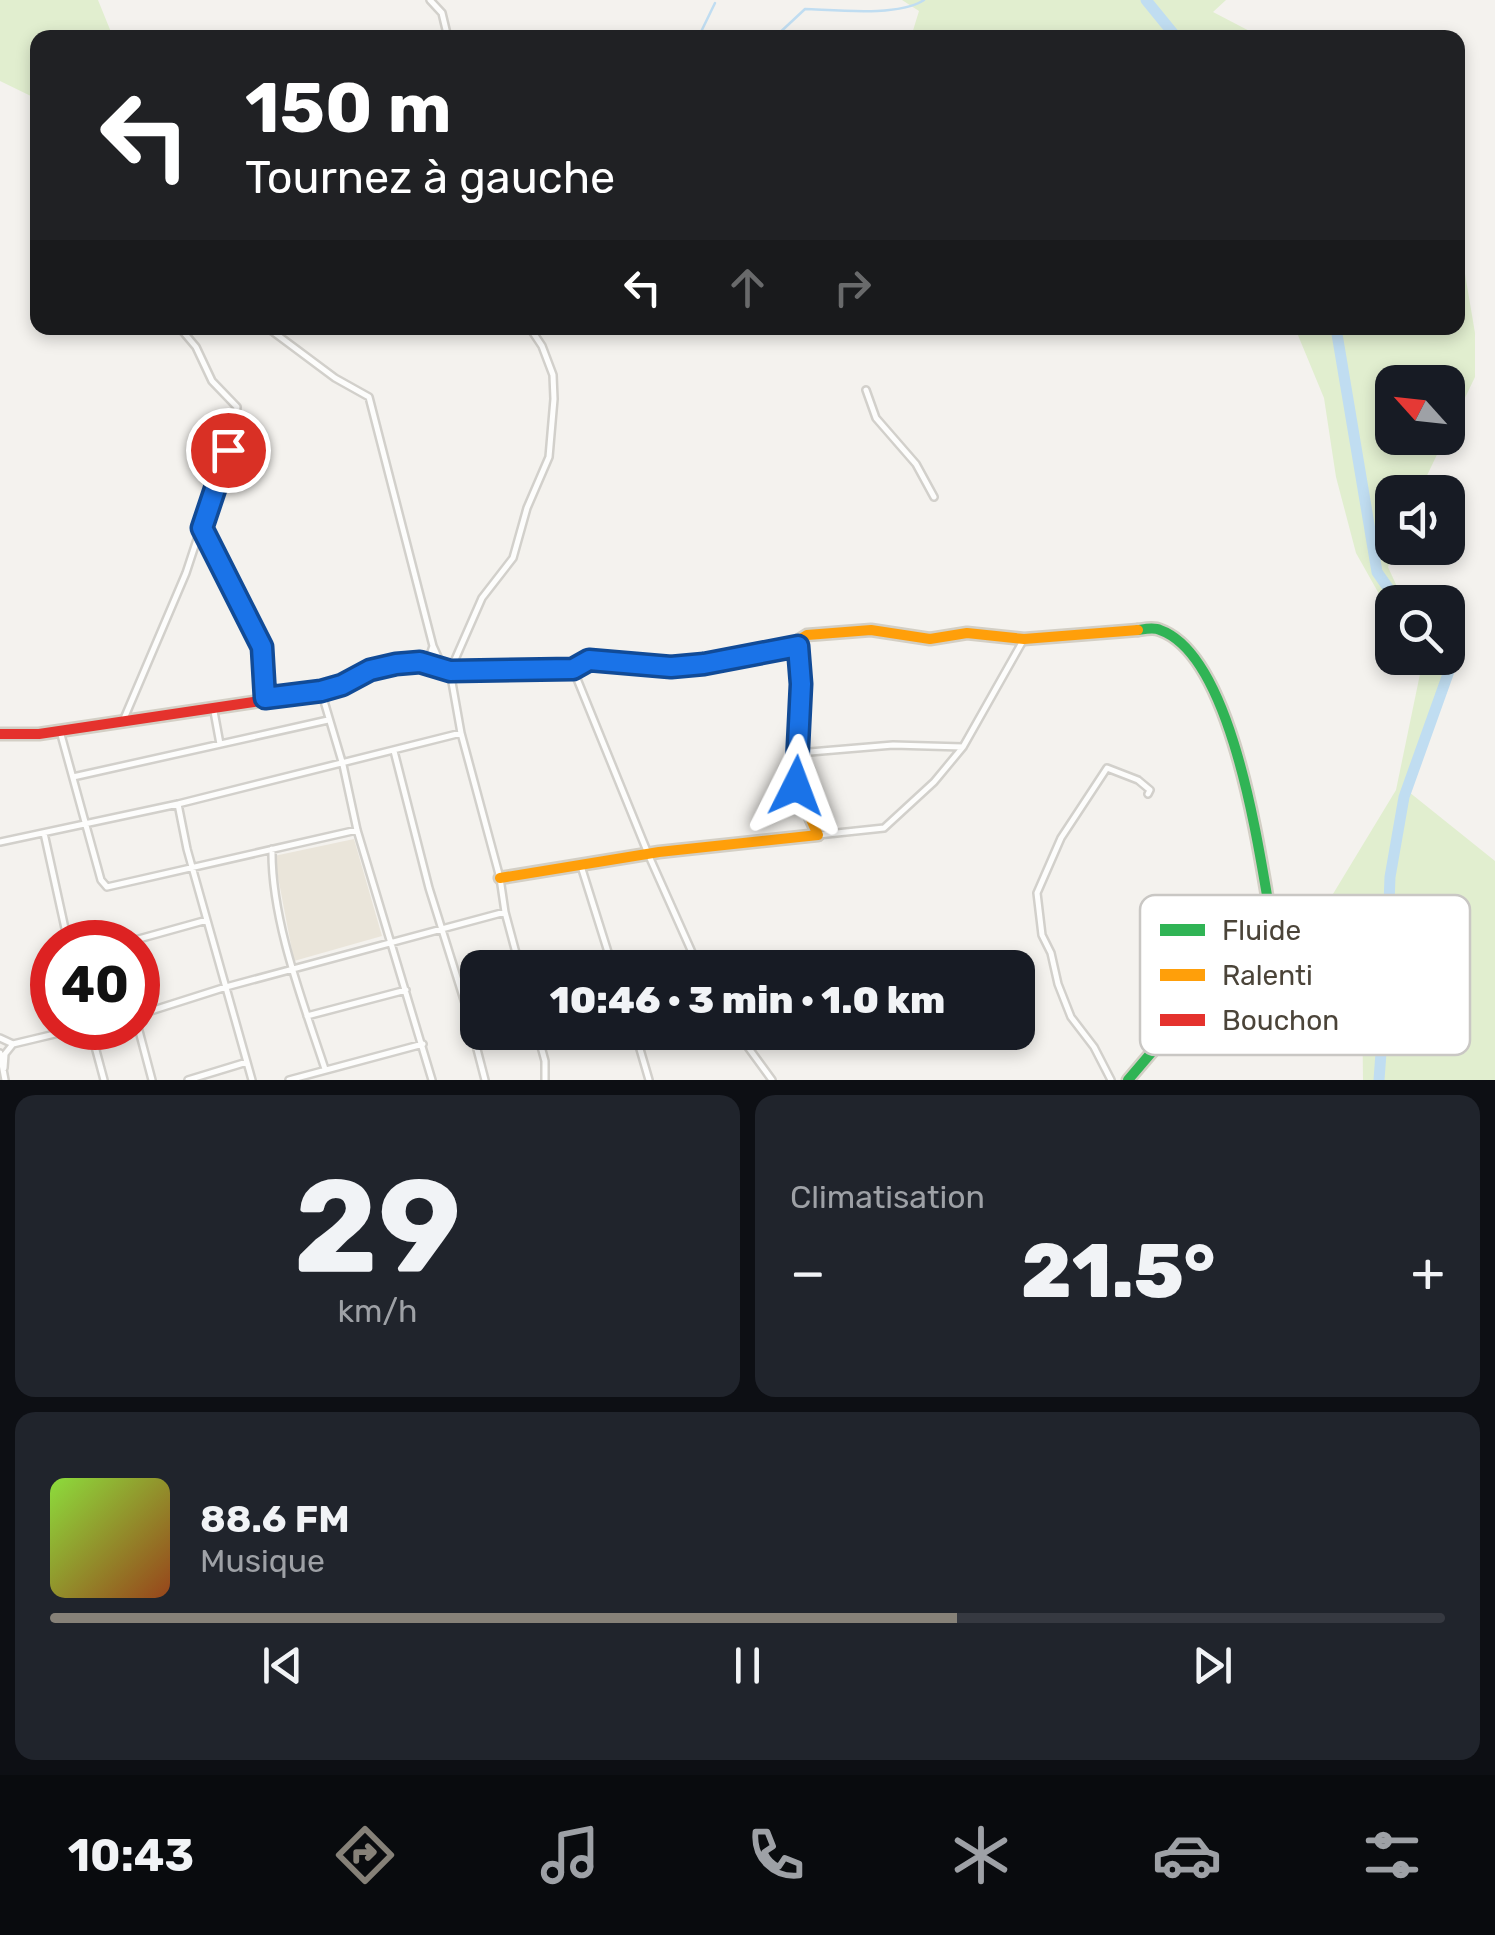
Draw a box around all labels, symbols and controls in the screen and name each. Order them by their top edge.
text: 150 m [245,67,452,150]
icon: left [80,70,210,200]
text: Tournez à gauche [245,151,615,204]
icon: left [615,260,670,315]
icon: ahead [720,260,775,315]
icon: right [825,260,880,315]
north arrow [1375,365,1465,455]
map controls [1375,365,1465,675]
pin [186,408,271,493]
icon: arrive [201,423,256,478]
button: sound [1375,475,1465,565]
button: search [1375,585,1465,675]
position arrow [744,734,848,838]
legend [1140,895,1470,1055]
text: Fluide [1222,914,1301,947]
speed limit sign: 40 [30,920,160,1050]
text: Ralenti [1222,959,1313,992]
text: 10:46 · 3 min · 1.0 km [550,977,945,1023]
text: Bouchon [1222,1004,1339,1037]
text: 29 [294,1149,461,1304]
text: Climatisation [790,1178,985,1216]
text: 21.5° [1021,1227,1215,1316]
text: − [790,1240,826,1305]
text: + [1411,1240,1445,1305]
text: km/h [338,1292,417,1330]
text: 88.6 FM [200,1496,350,1542]
text: Musique [200,1542,325,1580]
icon: previous [255,1638,310,1693]
icon: pause [720,1638,775,1693]
icon: next [1185,1638,1240,1693]
icon: directions [330,1820,400,1890]
icon: music [535,1820,605,1890]
icon: phone [741,1820,811,1890]
icon: climate [946,1820,1016,1890]
icon: car [1152,1820,1222,1890]
icon: filters [1357,1820,1427,1890]
text: 10:43 [68,1829,194,1882]

